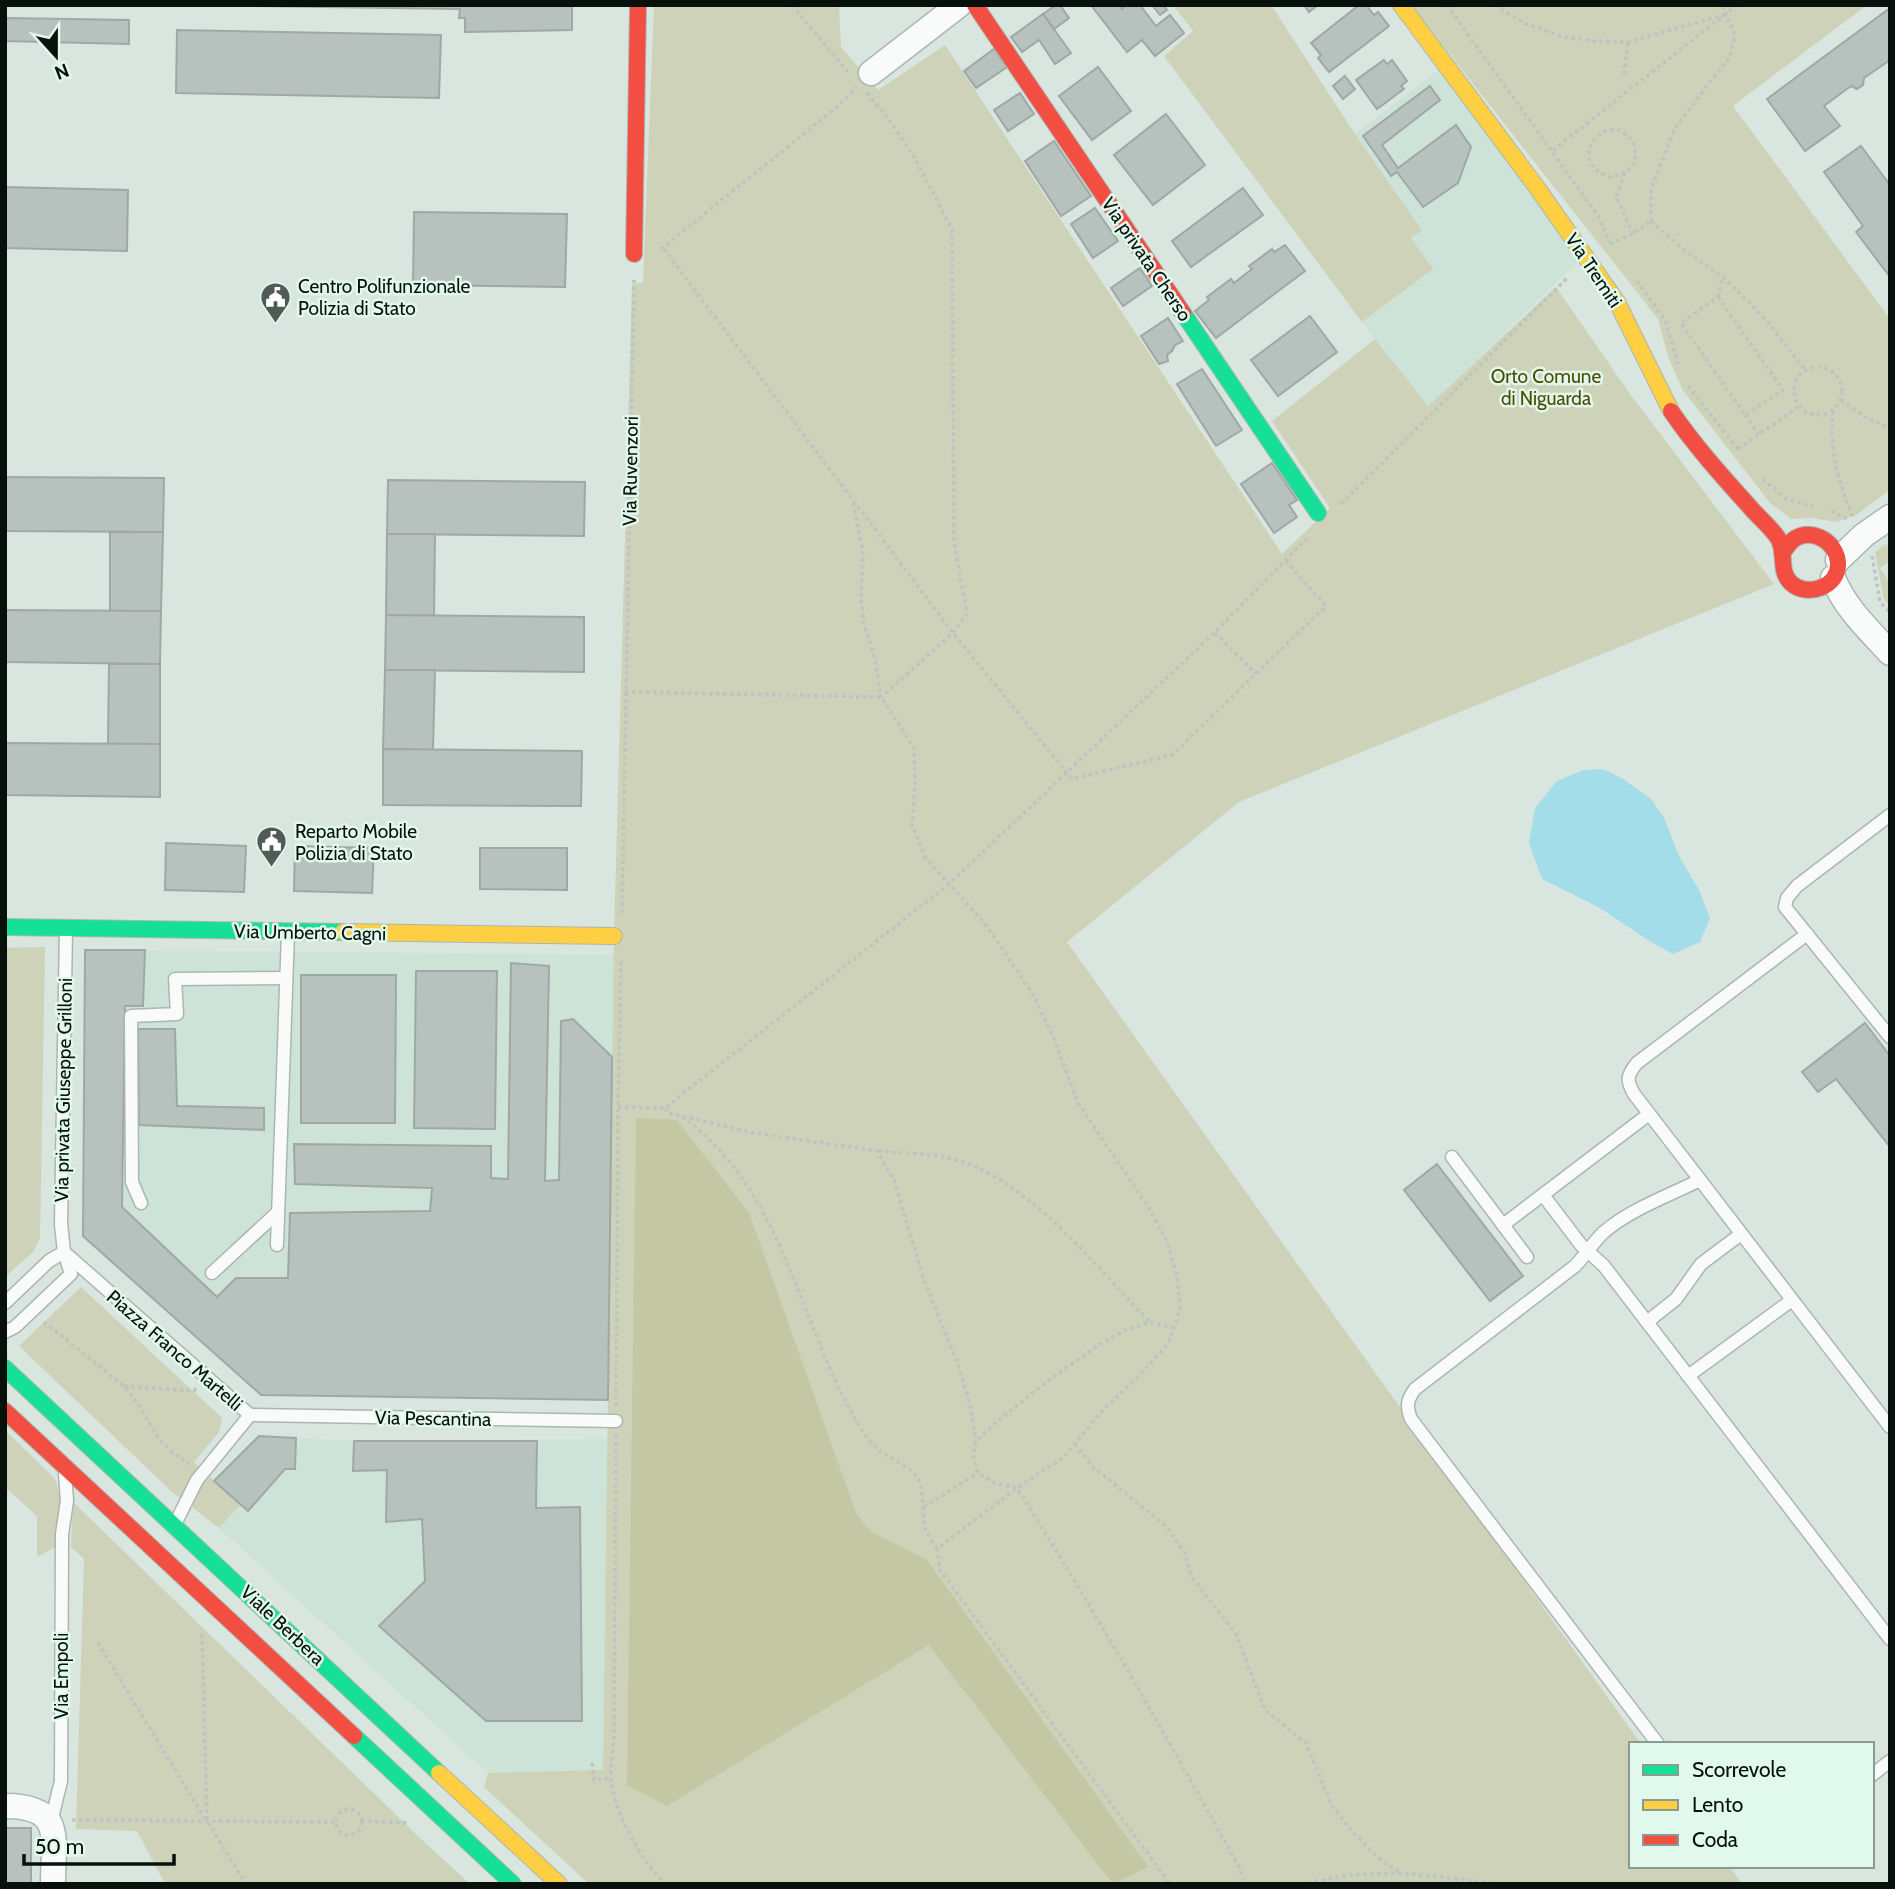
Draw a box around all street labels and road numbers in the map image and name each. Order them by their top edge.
street label: Via privata Cherso [1097,193,1197,326]
street label: Via Tremiti [1560,229,1627,312]
street label: Via Ruvenzori [618,416,643,526]
street label: Via Umberto Cagni [234,920,386,945]
street label: Via privata Giuseppe Grilloni [50,978,77,1202]
street label: Piazza Franco Martelli [102,1285,247,1416]
street label: Via Pescantina [375,1406,491,1431]
street label: Viale Berbera [236,1581,329,1670]
street label: Via Empoli [50,1633,73,1719]

